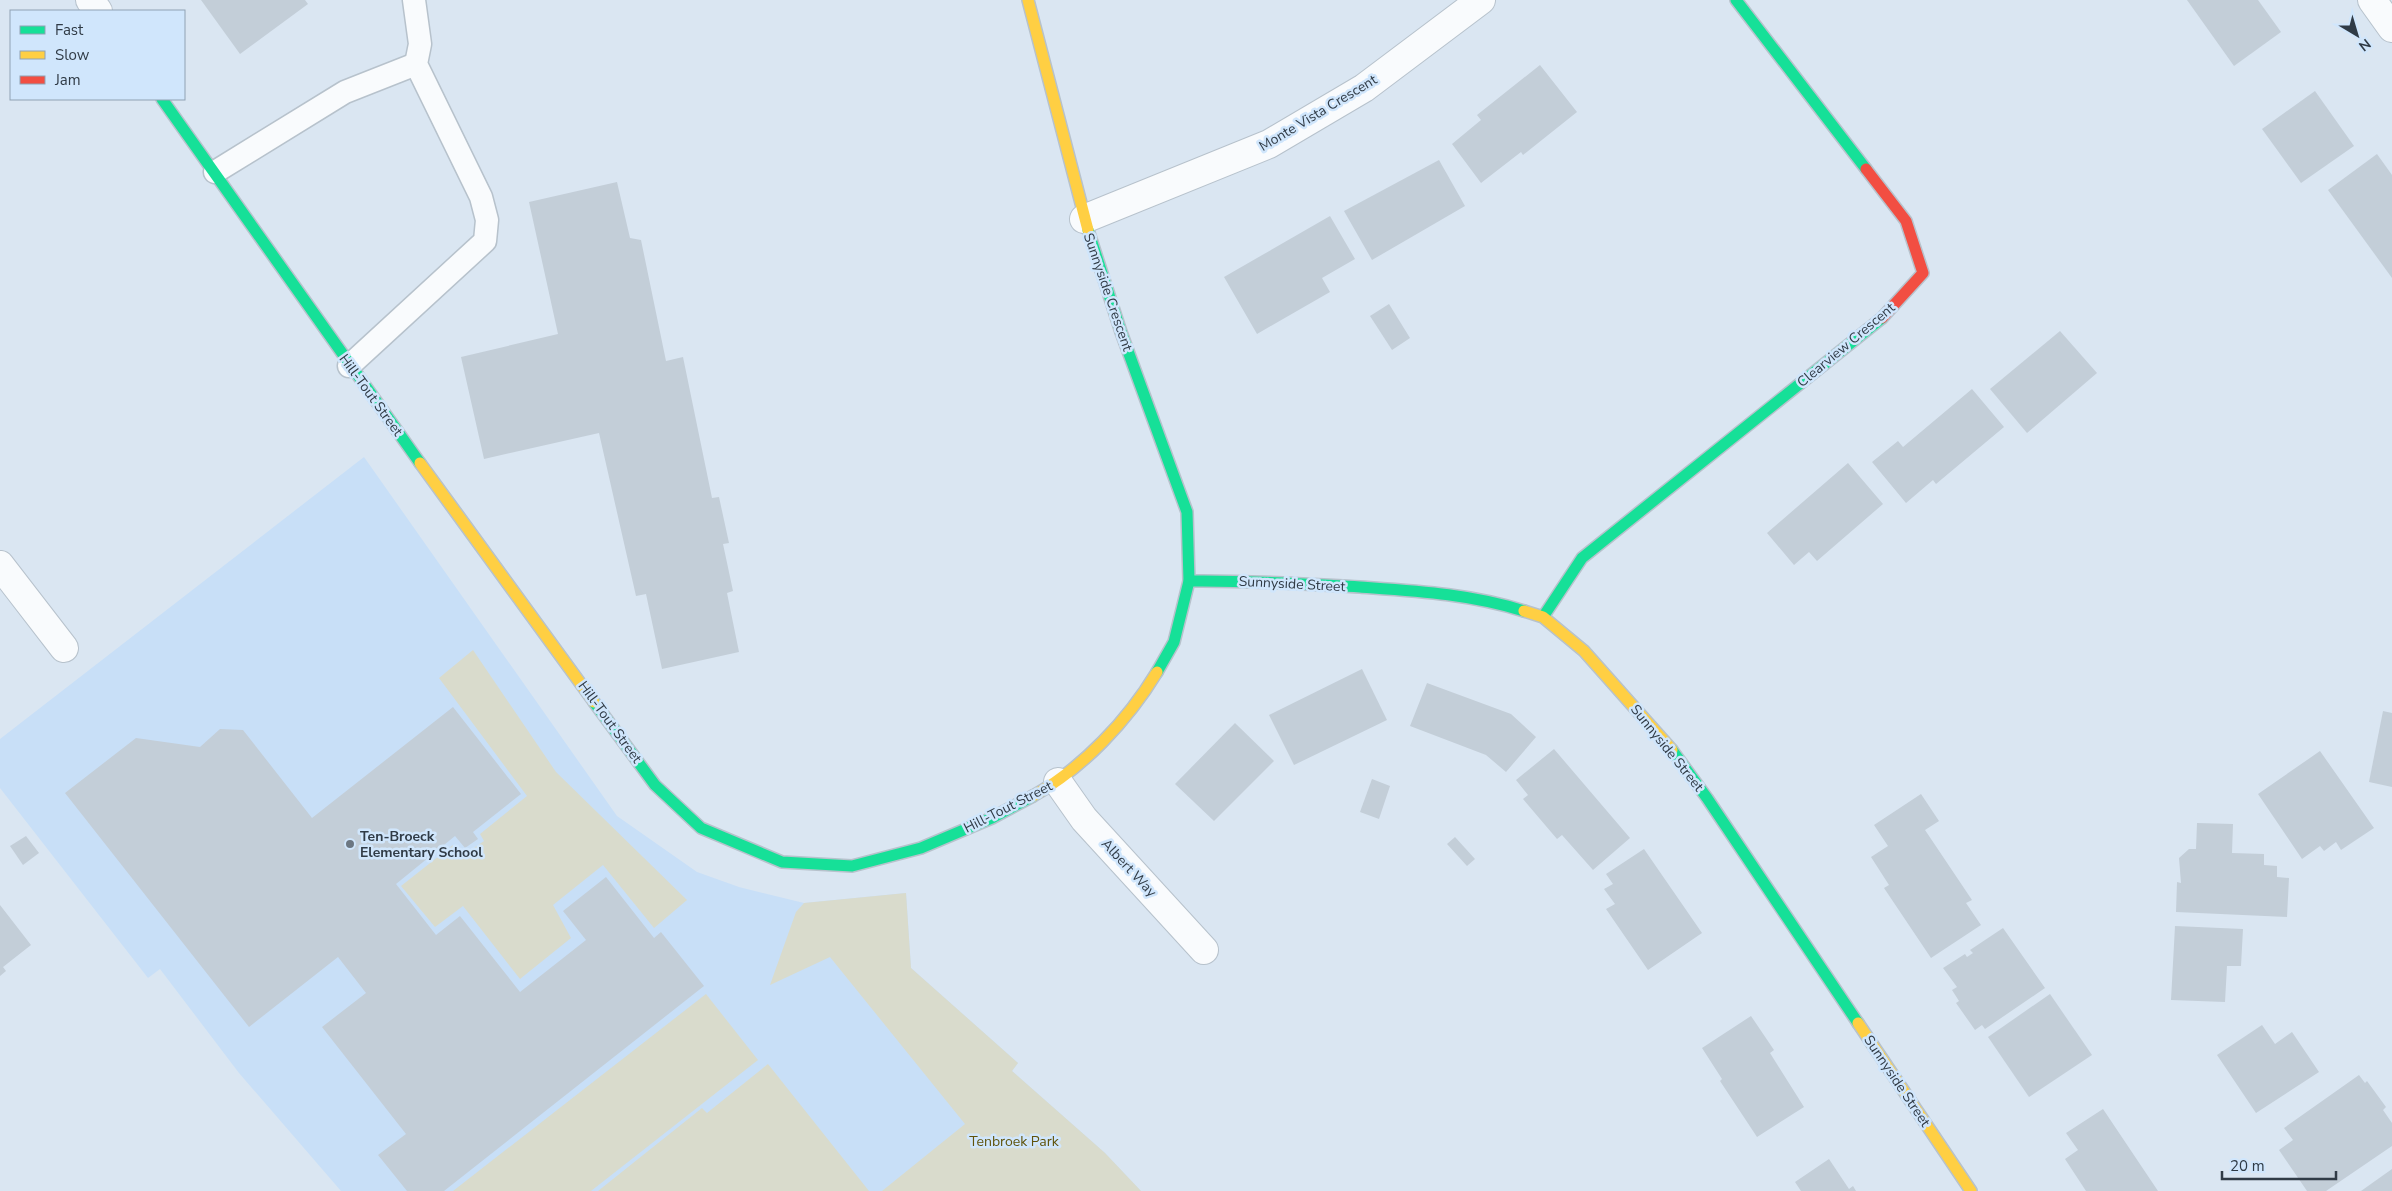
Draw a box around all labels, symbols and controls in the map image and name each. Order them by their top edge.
legend [10,10,185,100]
north arrow [2332,10,2382,60]
text: Fast [55,20,84,40]
text: N [2355,34,2375,56]
text: Slow [55,45,90,65]
text: Jam [54,70,81,90]
street label: Monte Vista Crescent [1256,70,1381,156]
street label: Sunnyside Crescent [1079,230,1137,354]
street label: Clearview Crescent [1793,298,1899,392]
street label: Hill-Tout Street [335,350,407,440]
street label: Sunnyside Street [1238,572,1346,596]
street label: Hill-Tout Street [574,677,646,767]
street label: Sunnyside Street [1626,701,1708,796]
street label: Hill-Tout Street [960,776,1056,837]
place label: Ten-Broeck Elementary School [360,827,483,862]
street label: Albert Way [1097,835,1161,902]
marker: Ten-Broeck Elementary School [344,838,356,850]
street label: Sunnyside Street [1859,1031,1935,1131]
park label: Tenbroek Park [969,1132,1060,1151]
scale bar [2222,1148,2336,1180]
text: 20 m [2230,1156,2265,1176]

